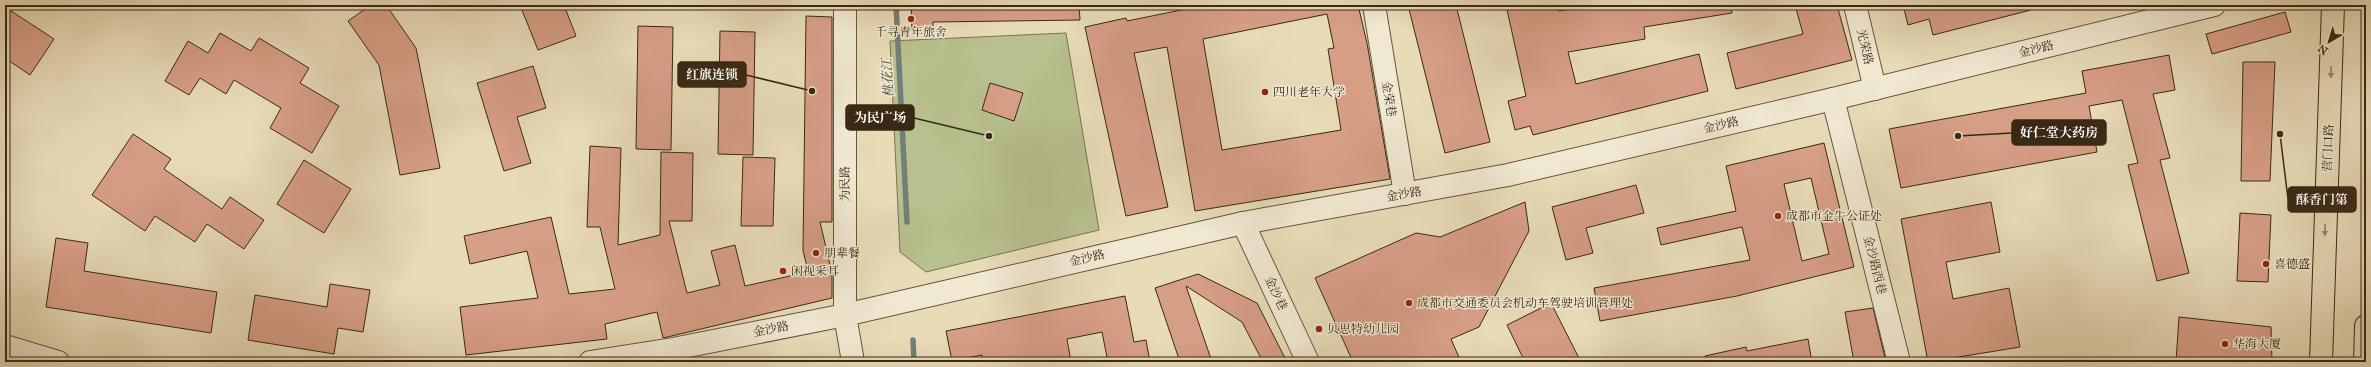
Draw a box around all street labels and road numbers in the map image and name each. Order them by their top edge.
street label: 光荣路 [1854,28,1876,66]
street label: 金沙路 [2017,38,2055,60]
street label: 金荣巷 [1379,80,1399,118]
street label: 金沙路 [1702,114,1740,136]
street label: 营门口路 [2320,124,2336,172]
street label: 为民路 [838,166,852,202]
street label: 金沙路 [1385,184,1423,204]
street label: 金沙路西巷 [1861,234,1889,296]
street label: 金沙路 [1068,247,1106,269]
street label: 金沙巷 [1262,274,1290,312]
street label: 金沙路 [752,319,790,339]

